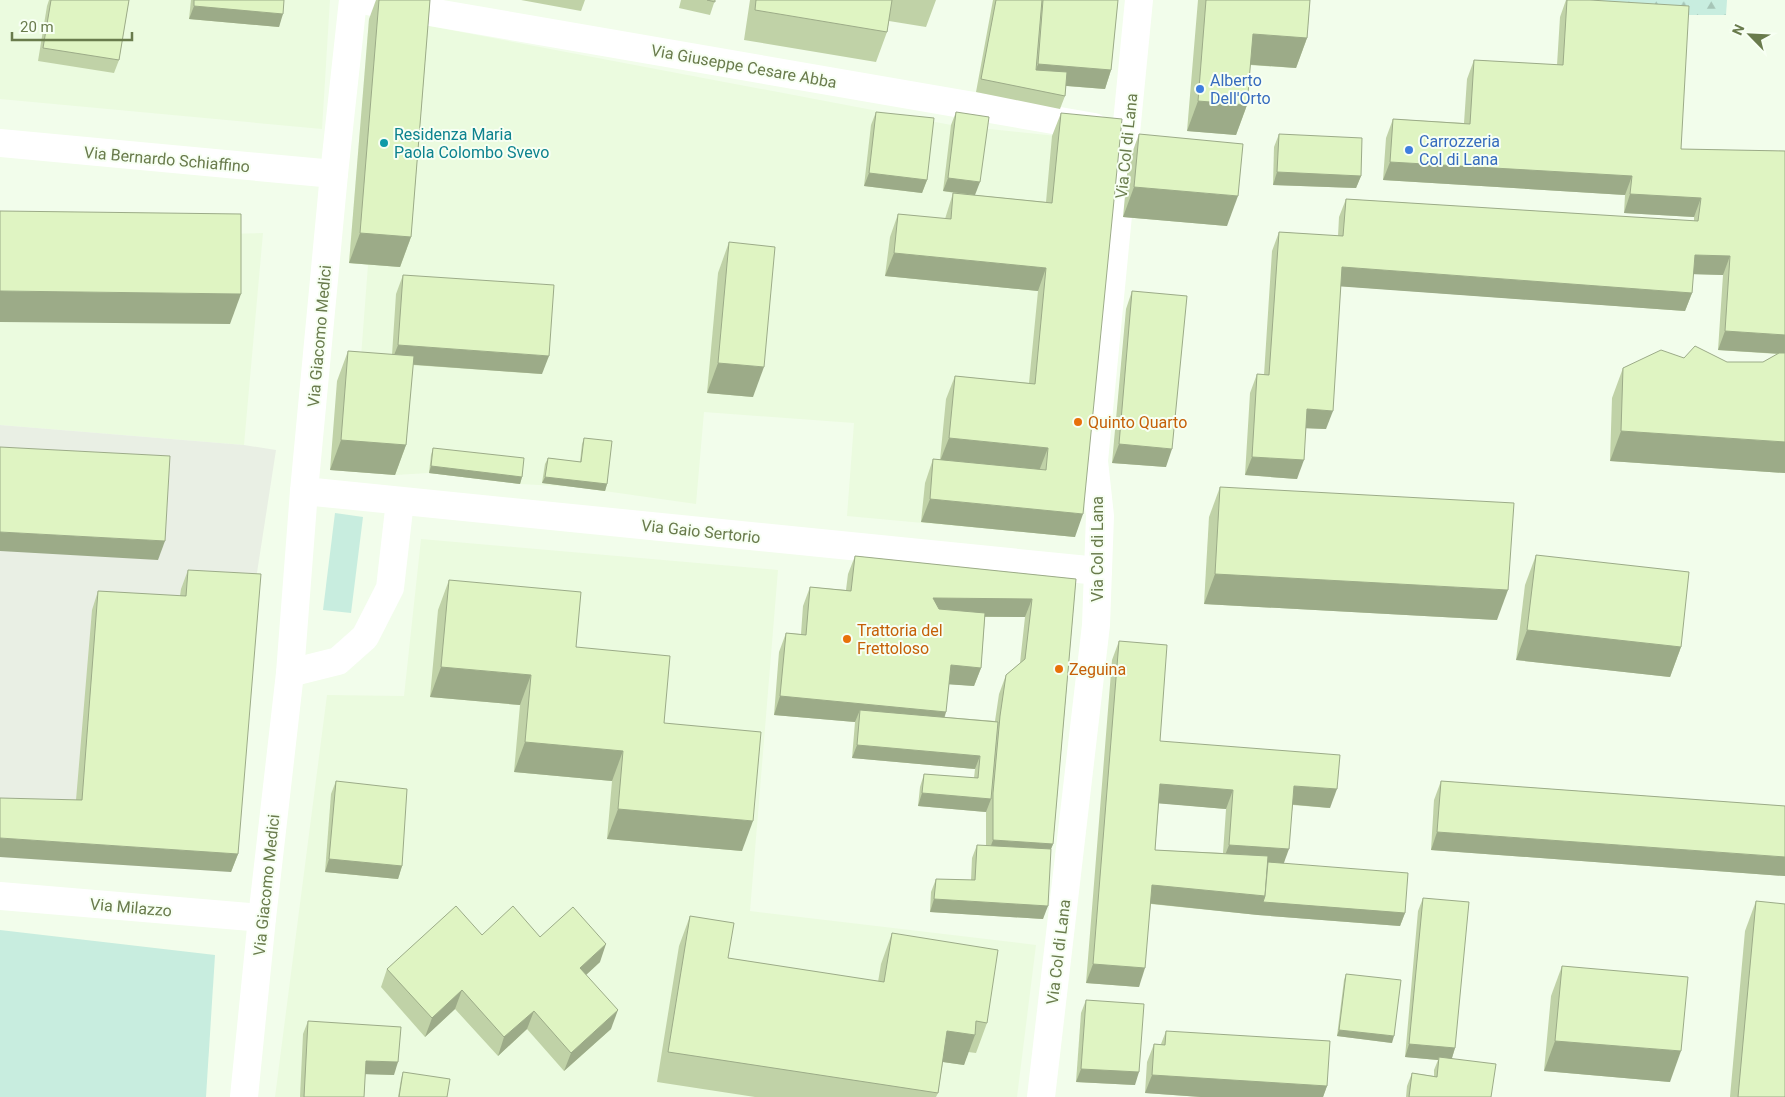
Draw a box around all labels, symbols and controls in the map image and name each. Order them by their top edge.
scale bar [12,10,132,42]
north arrow [1725,10,1775,60]
text: 20 m [20,18,54,36]
text: N [1729,22,1747,37]
street label: Via Giuseppe Cesare Abba [650,41,838,92]
place label: Alberto Dell'Orto [1210,71,1271,108]
marker: Alberto Dell'Orto [1194,83,1206,95]
street label: Via Col di Lana [1112,92,1141,200]
place label: Residenza Maria Paola Colombo Svevo [394,125,549,162]
place label: Carrozzeria Col di Lana [1419,132,1500,169]
marker: Residenza Maria Paola Colombo Svevo [378,137,390,149]
street label: Via Bernardo Schiaffino [83,143,251,176]
marker: Carrozzeria Col di Lana [1403,144,1415,156]
street label: Via Giacomo Medici [304,264,335,408]
place label: Quinto Quarto [1088,413,1187,432]
marker: Quinto Quarto [1072,416,1084,428]
street label: Via Col di Lana [1088,496,1107,602]
street label: Via Gaio Sertorio [640,516,762,547]
place label: Trattoria del Frettoloso [857,621,943,658]
marker: Trattoria del Frettoloso [841,633,853,645]
place label: Zeguina [1069,660,1126,679]
marker: Zeguina [1053,663,1065,675]
street label: Via Giacomo Medici [250,813,283,957]
street label: Via Milazzo [89,894,173,921]
street label: Via Col di Lana [1043,898,1074,1006]

